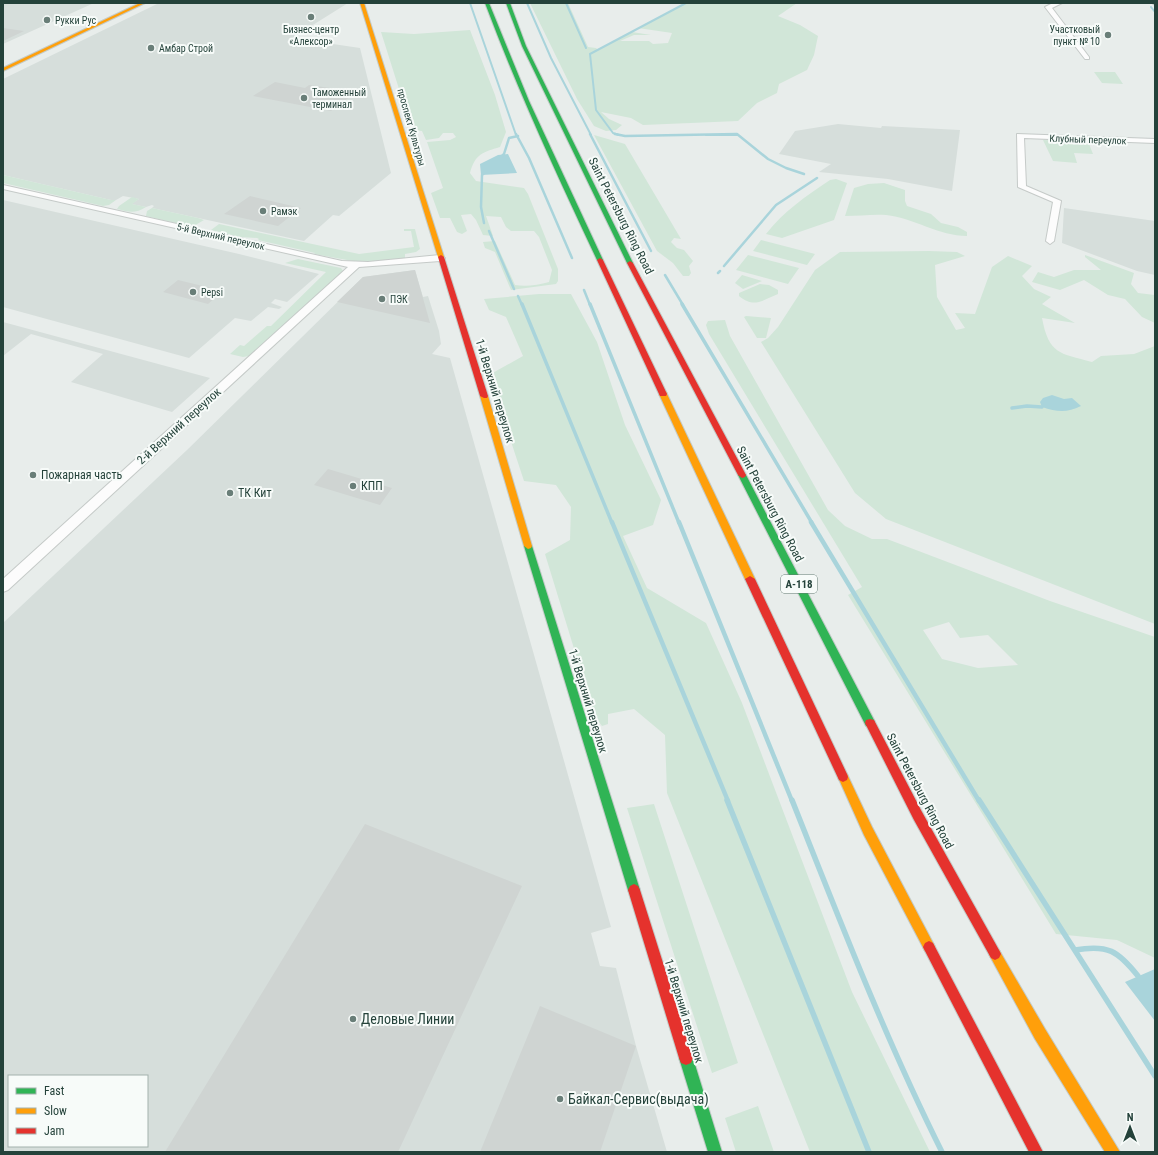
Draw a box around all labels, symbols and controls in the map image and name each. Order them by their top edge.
marker: Бизнес-центр «Алексор» [306,12,316,22]
marker: Рукки Рус [42,15,52,25]
place label: Рукки Рус [55,15,96,26]
place label: Бизнес-центр «Алексор» [283,24,339,47]
place label: Участковый пункт № 10 [1050,24,1100,47]
marker: Участковый пункт № 10 [1103,30,1113,40]
marker: Амбар Строй [146,43,156,53]
place label: Амбар Строй [159,43,213,54]
place label: Таможенный терминал [312,87,366,110]
street label: проспект Культуры [395,87,428,167]
marker: Таможенный терминал [299,93,309,103]
street label: Клубный переулок [1049,133,1127,146]
street label: Saint Petersburg Ring Road [585,155,657,277]
marker: Рамэк [258,206,268,216]
place label: Рамэк [271,206,297,217]
street label: 5-й Верхний переулок [176,221,266,252]
marker: Pepsi [188,287,198,297]
place label: Pepsi [201,287,223,298]
marker: ПЭК [377,294,387,304]
place label: ПЭК [390,294,408,305]
street label: 1-й Верхний переулок [473,337,518,445]
street label: 2-й Верхний переулок [134,385,224,467]
street label: Saint Petersburg Ring Road [734,444,806,564]
place label: Пожарная часть [41,468,123,482]
marker: Пожарная часть [28,470,38,480]
place label: КПП [361,479,383,493]
marker: КПП [348,481,358,491]
place label: ТК Кит [238,486,272,500]
marker: ТК Кит [225,488,235,498]
road number: А-118 [781,575,817,593]
street label: 1-й Верхний переулок [566,647,611,755]
street label: Saint Petersburg Ring Road [884,731,956,851]
street label: 1-й Верхний переулок [662,957,707,1065]
place label: Деловые Линии [361,1011,454,1027]
marker: Деловые Линии [348,1014,358,1024]
legend [8,1075,148,1147]
text: Fast [44,1084,65,1098]
place label: Байкал-Сервис(выдача) [568,1091,709,1108]
marker: Байкал-Сервис(выдача) [555,1094,565,1104]
text: Slow [44,1104,67,1118]
north arrow [1110,1107,1150,1147]
text: N [1127,1111,1134,1124]
text: Jam [44,1124,65,1138]

